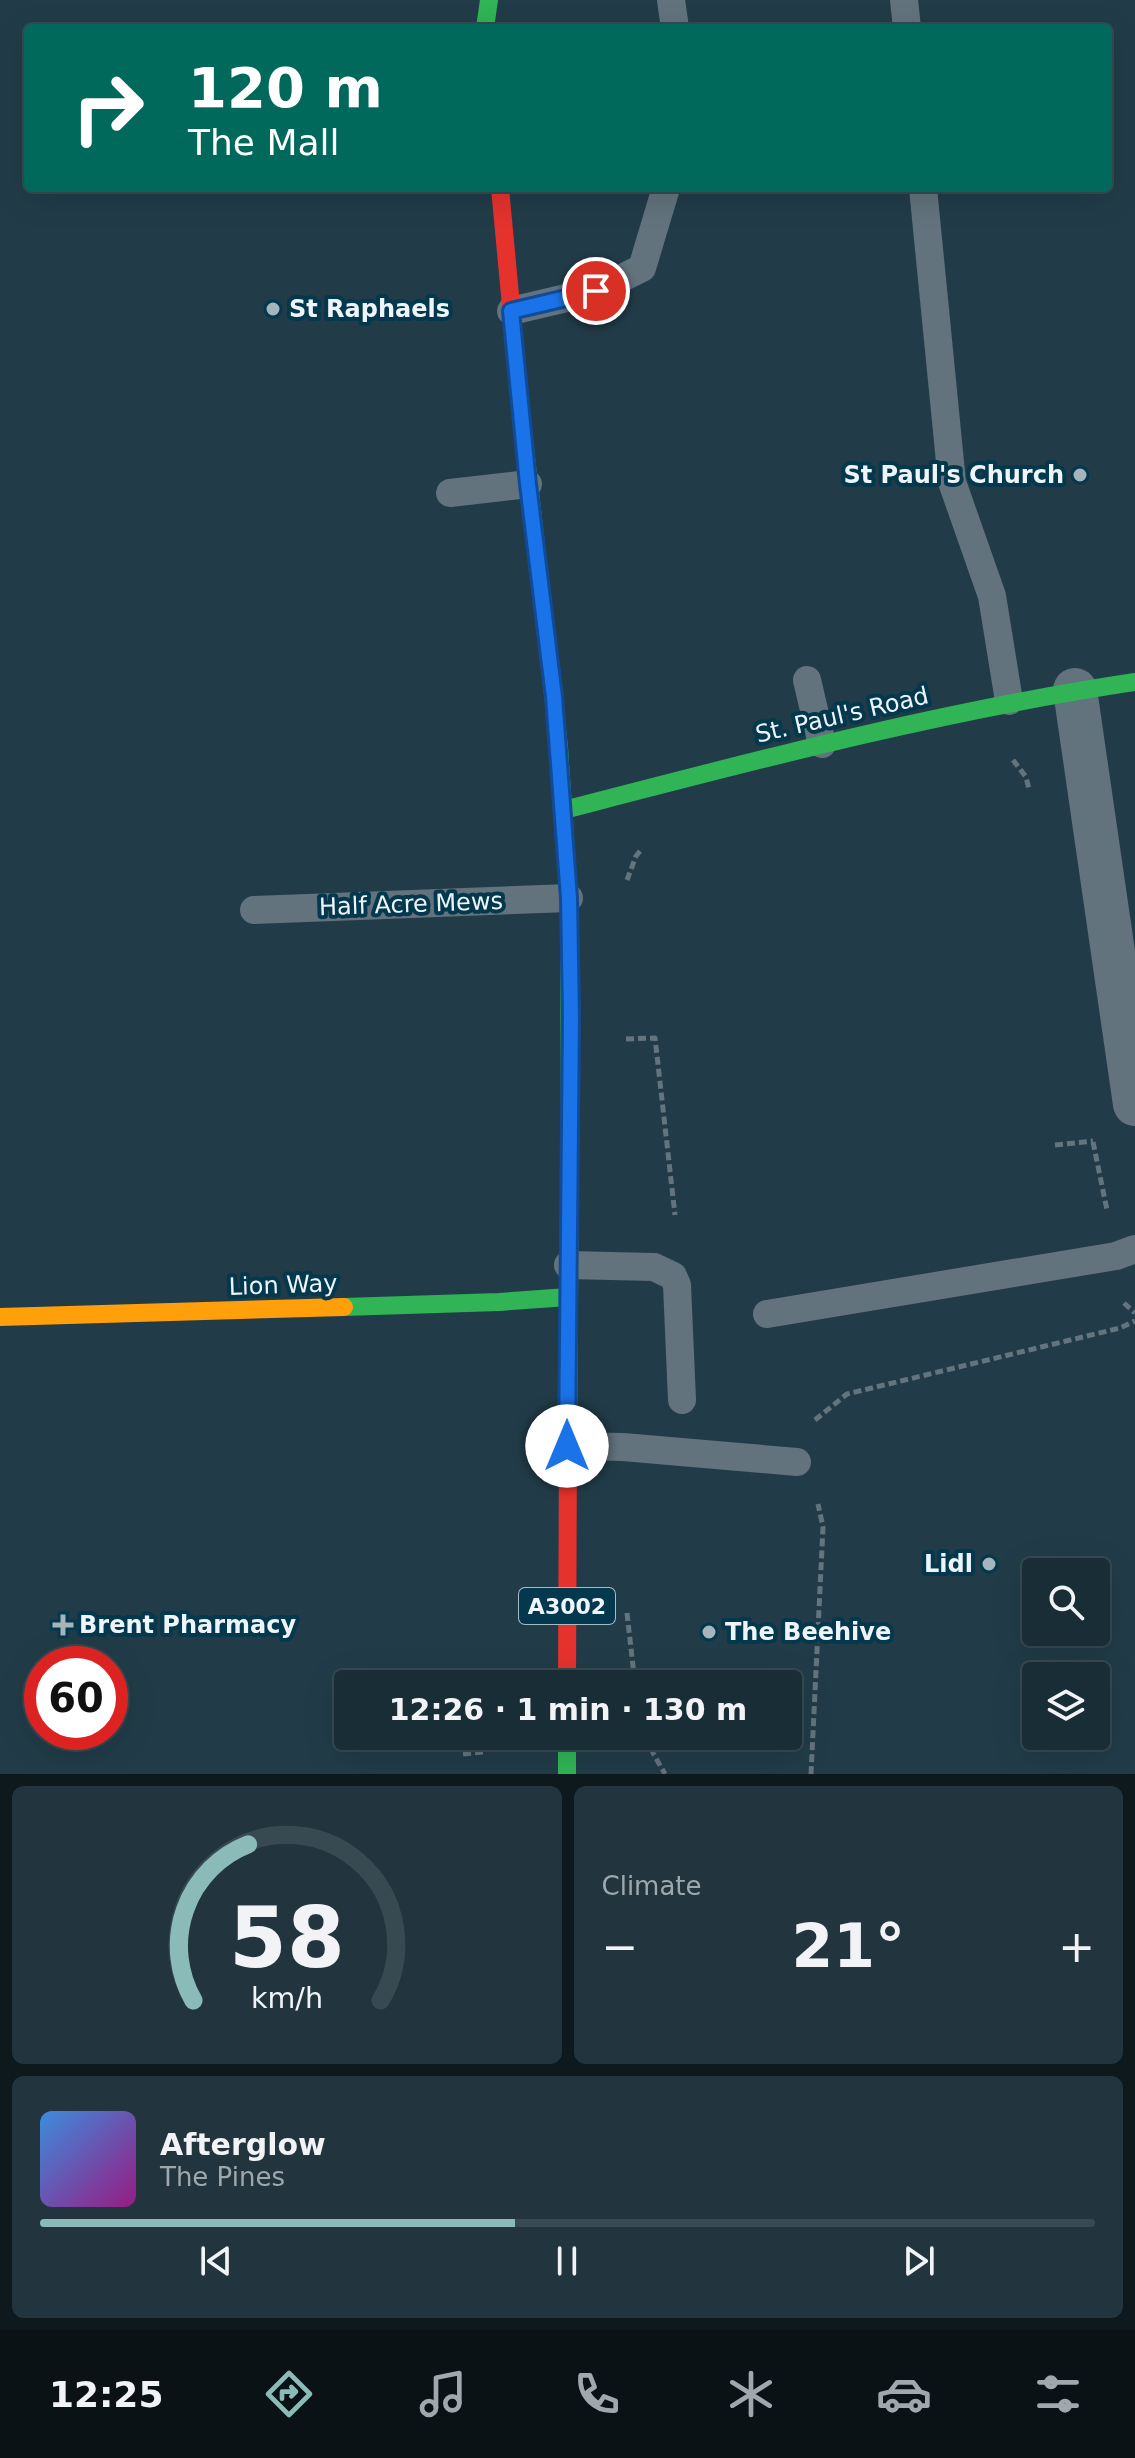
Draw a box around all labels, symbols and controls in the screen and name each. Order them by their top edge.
text: 120 m [188,55,383,120]
icon: right [56,56,160,160]
text: The Mall [188,122,340,163]
pin [562,257,630,325]
icon: arrive [574,269,618,313]
place label: St Raphaels [289,295,450,323]
marker: St Raphaels [264,300,282,318]
place label: St Paul's Church [844,461,1064,489]
marker: St Paul's Church [1071,466,1089,484]
street label: St. Paul's Road [753,681,931,749]
street label: Half Acre Mews [319,887,503,921]
street label: Lion Way [228,1269,338,1301]
position arrow [525,1404,609,1488]
place label: Lidl [924,1550,973,1578]
marker: Lidl [980,1555,998,1573]
map controls [1022,1558,1110,1750]
button: search [1022,1558,1110,1646]
road number: A3002 [519,1588,615,1624]
place label: Brent Pharmacy [79,1611,296,1639]
marker: Brent Pharmacy [54,1616,72,1634]
place label: The Beehive [725,1618,891,1646]
marker: The Beehive [700,1623,718,1641]
speed limit sign: 60 [24,1646,128,1750]
button: layers [1022,1662,1110,1750]
text: 12:26 · 1 min · 130 m [389,1692,747,1727]
text: Climate [602,1871,702,1901]
text: 58 [229,1890,345,1987]
text: 21° [792,1911,905,1981]
text: − [602,1921,638,1972]
text: + [1058,1921,1095,1972]
text: km/h [251,1981,323,2015]
text: Afterglow [160,2127,326,2162]
text: The Pines [160,2162,285,2192]
icon: previous [194,2239,238,2283]
icon: pause [545,2239,589,2283]
icon: next [897,2239,941,2283]
icon: directions [261,2366,317,2422]
icon: music [415,2366,471,2422]
icon: phone [569,2366,625,2422]
icon: climate [723,2366,779,2422]
icon: car [876,2366,932,2422]
icon: filters [1030,2366,1086,2422]
text: 12:25 [49,2374,163,2415]

